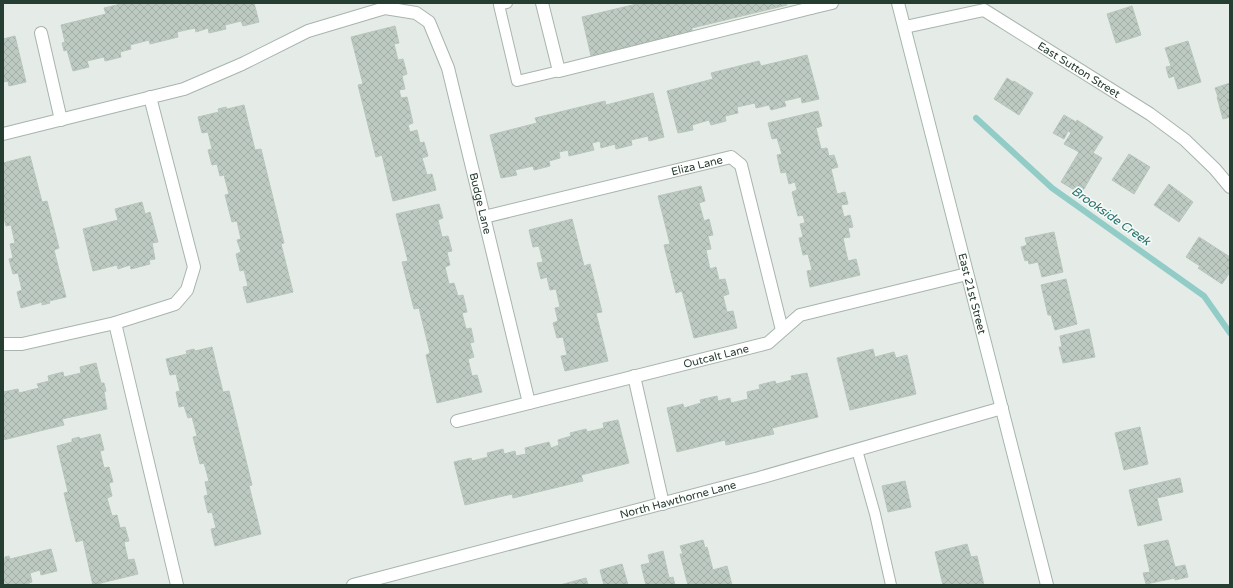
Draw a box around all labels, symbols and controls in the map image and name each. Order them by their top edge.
street label: East Sutton Street [1035,39,1123,100]
street label: Eliza Lane [670,153,724,178]
street label: Budge Lane [467,171,494,235]
water label: Brookside Creek [1069,184,1154,249]
street label: East 21st Street [956,252,989,336]
street label: Outcalt Lane [682,342,750,371]
street label: North Hawthorne Lane [618,478,738,521]

